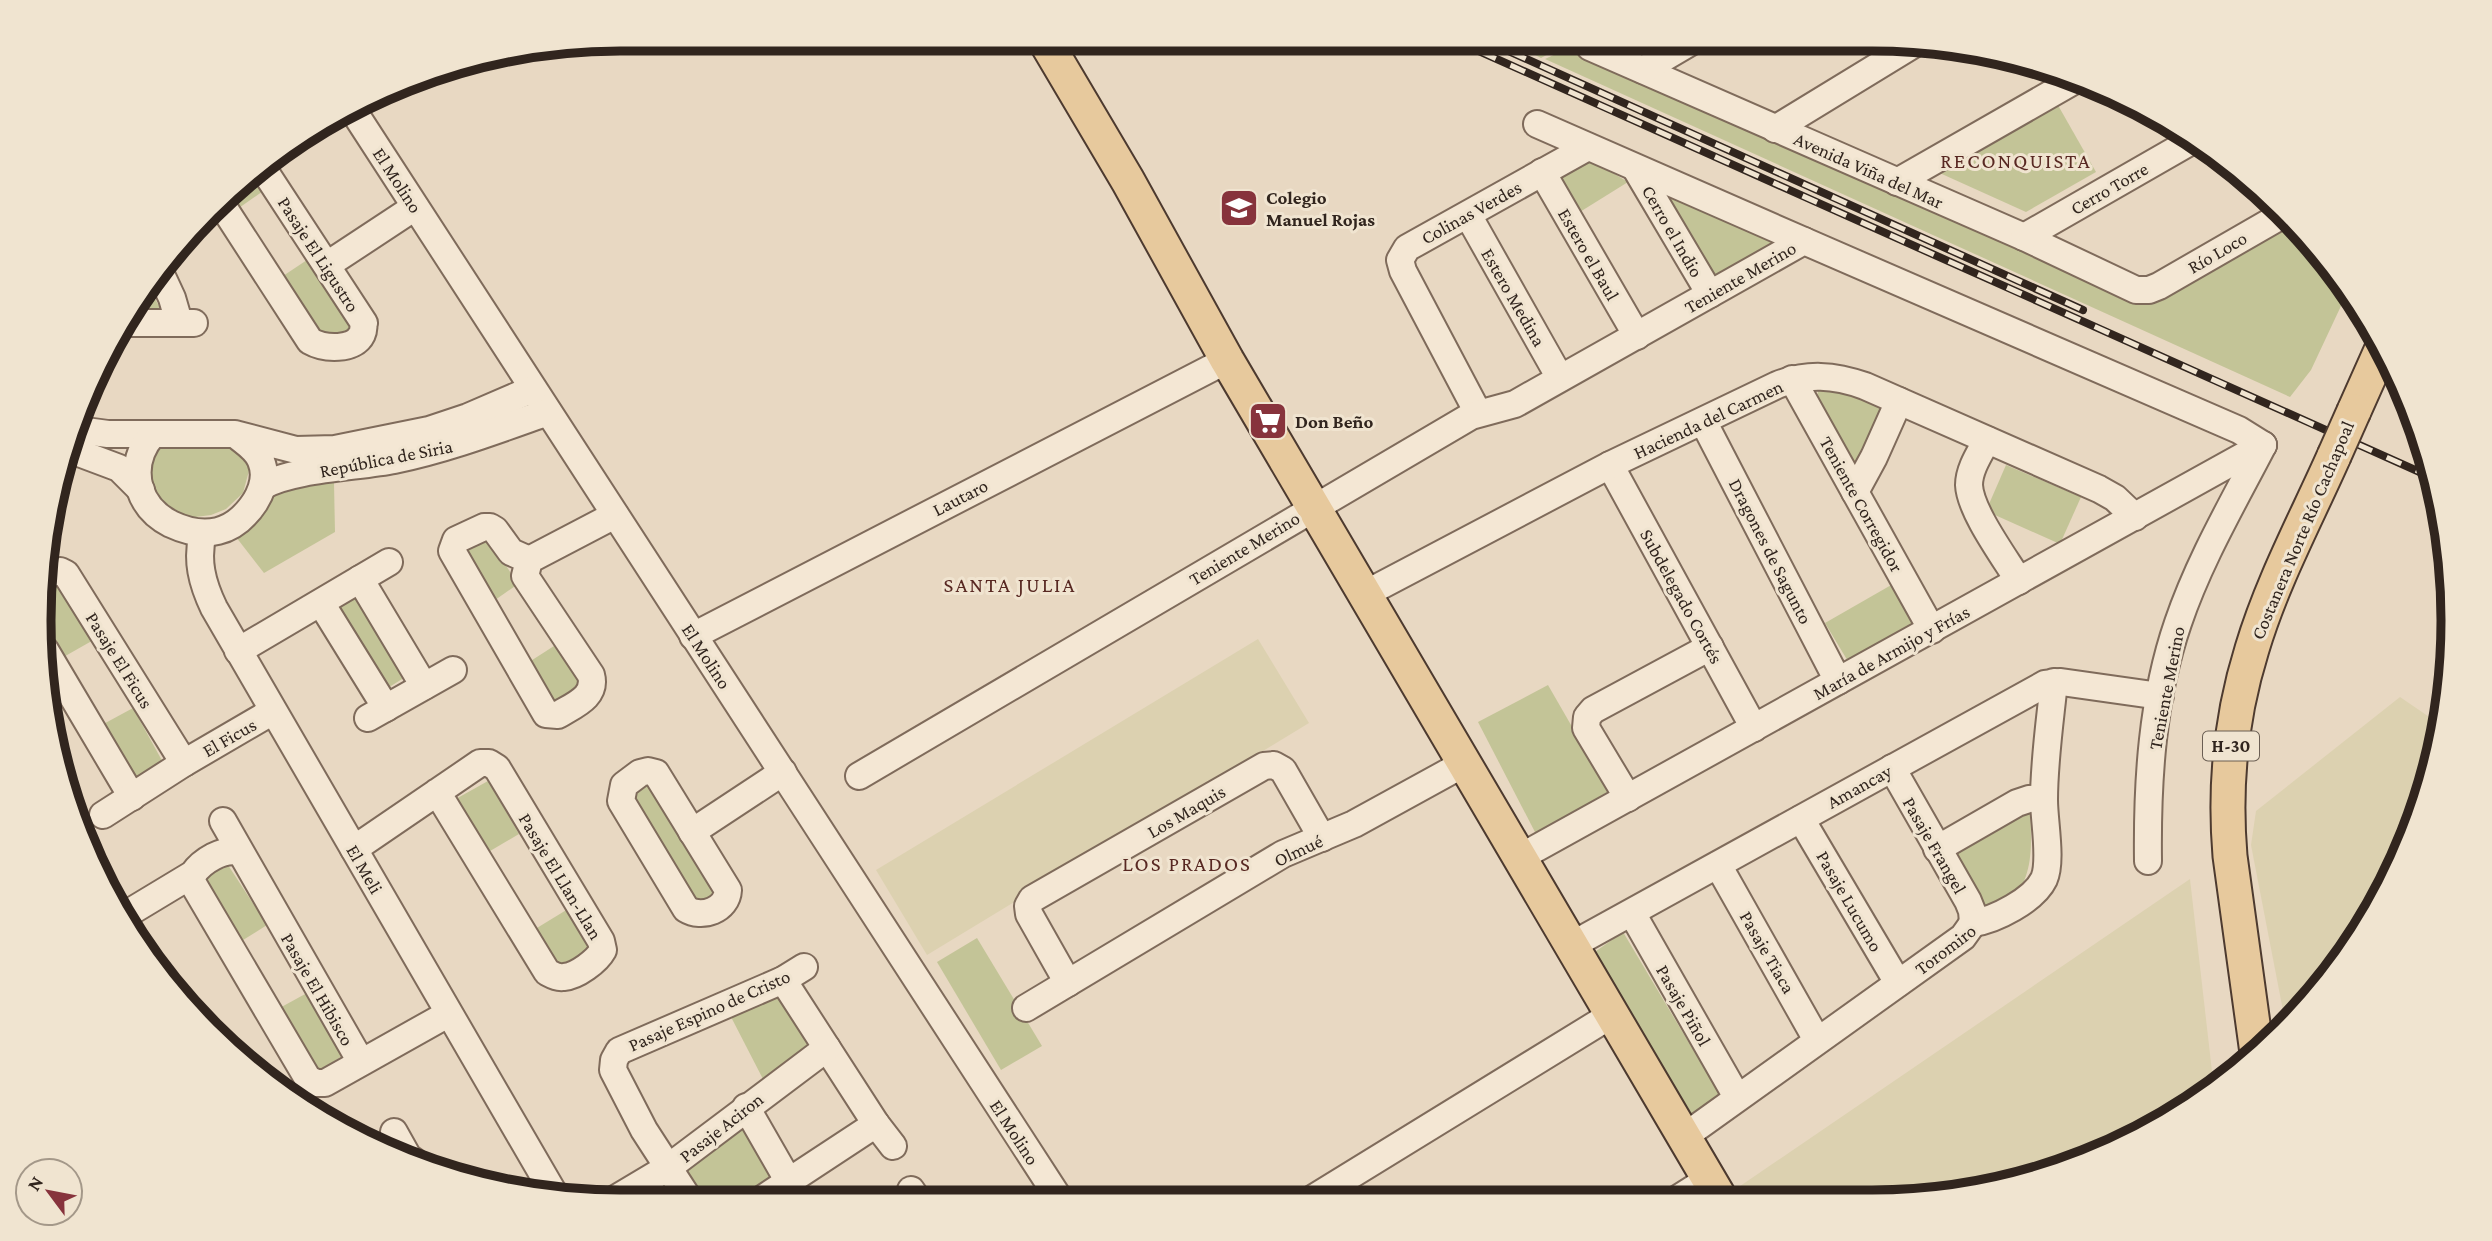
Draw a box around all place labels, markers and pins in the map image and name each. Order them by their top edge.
school or university icon: Colegio Manuel Rojas [1218,187,1260,229]
place label: Colegio Manuel Rojas [1266,187,1375,231]
supermarket icon: Don Beño [1247,400,1289,442]
place label: Don Beño [1295,411,1373,432]

